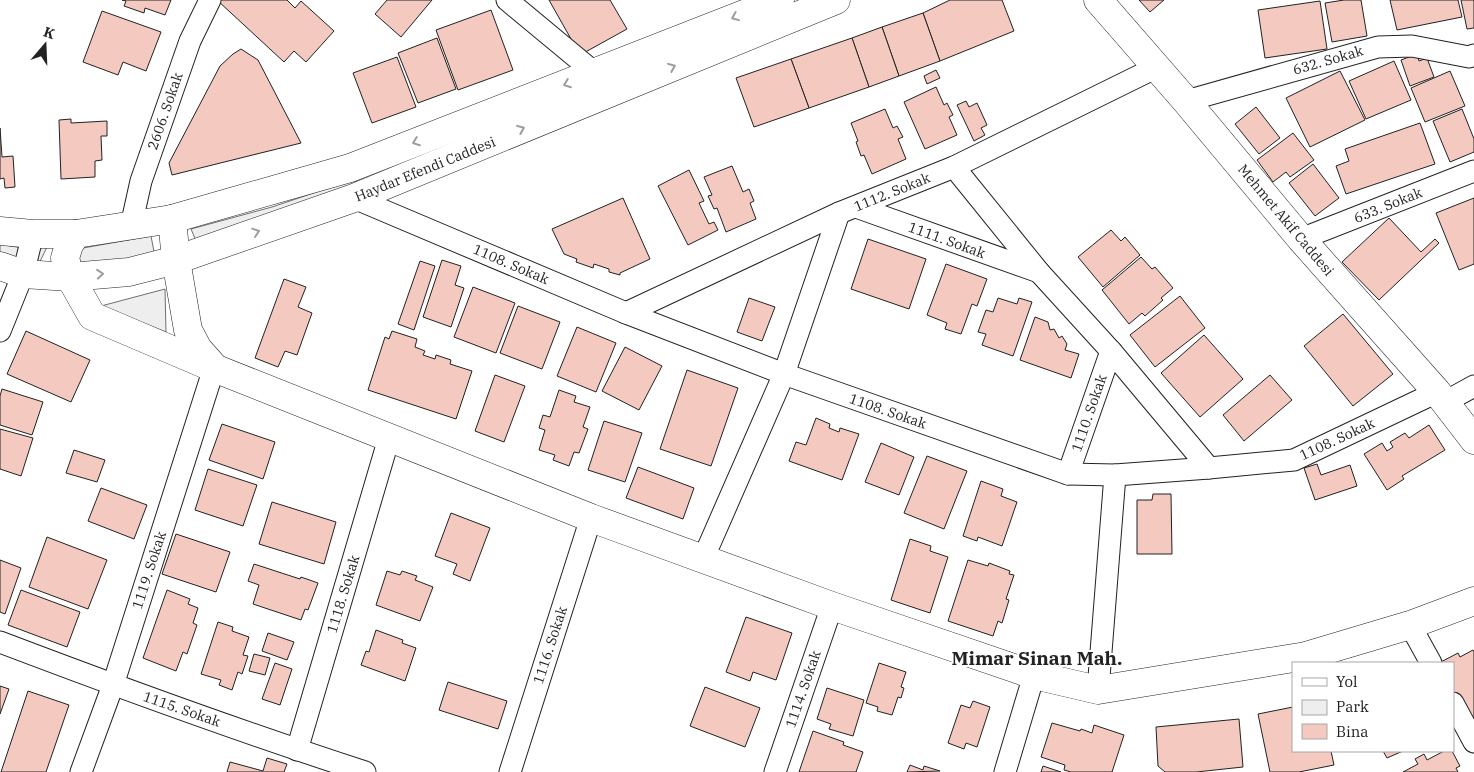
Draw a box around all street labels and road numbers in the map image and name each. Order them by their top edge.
street label: 632. Sokak [1291,41,1366,79]
street label: 2606. Sokak [143,69,187,152]
street label: Haydar Efendi Caddesi [352,133,498,205]
street label: Mehmet Akif Caddesi [1234,161,1338,279]
street label: 1112. Sokak [851,168,934,215]
street label: 633. Sokak [1351,183,1426,227]
street label: 1111. Sokak [906,218,989,263]
street label: 1108. Sokak [470,240,552,288]
street label: 1110. Sokak [1067,371,1111,454]
street label: 1108. Sokak [847,389,930,433]
street label: 1108. Sokak [1297,413,1378,464]
street label: 1119. Sokak [128,528,170,611]
street label: 1118. Sokak [323,552,364,635]
street label: 1116. Sokak [529,603,571,686]
street label: 1114. Sokak [781,647,825,730]
street label: 1115. Sokak [141,687,224,731]

